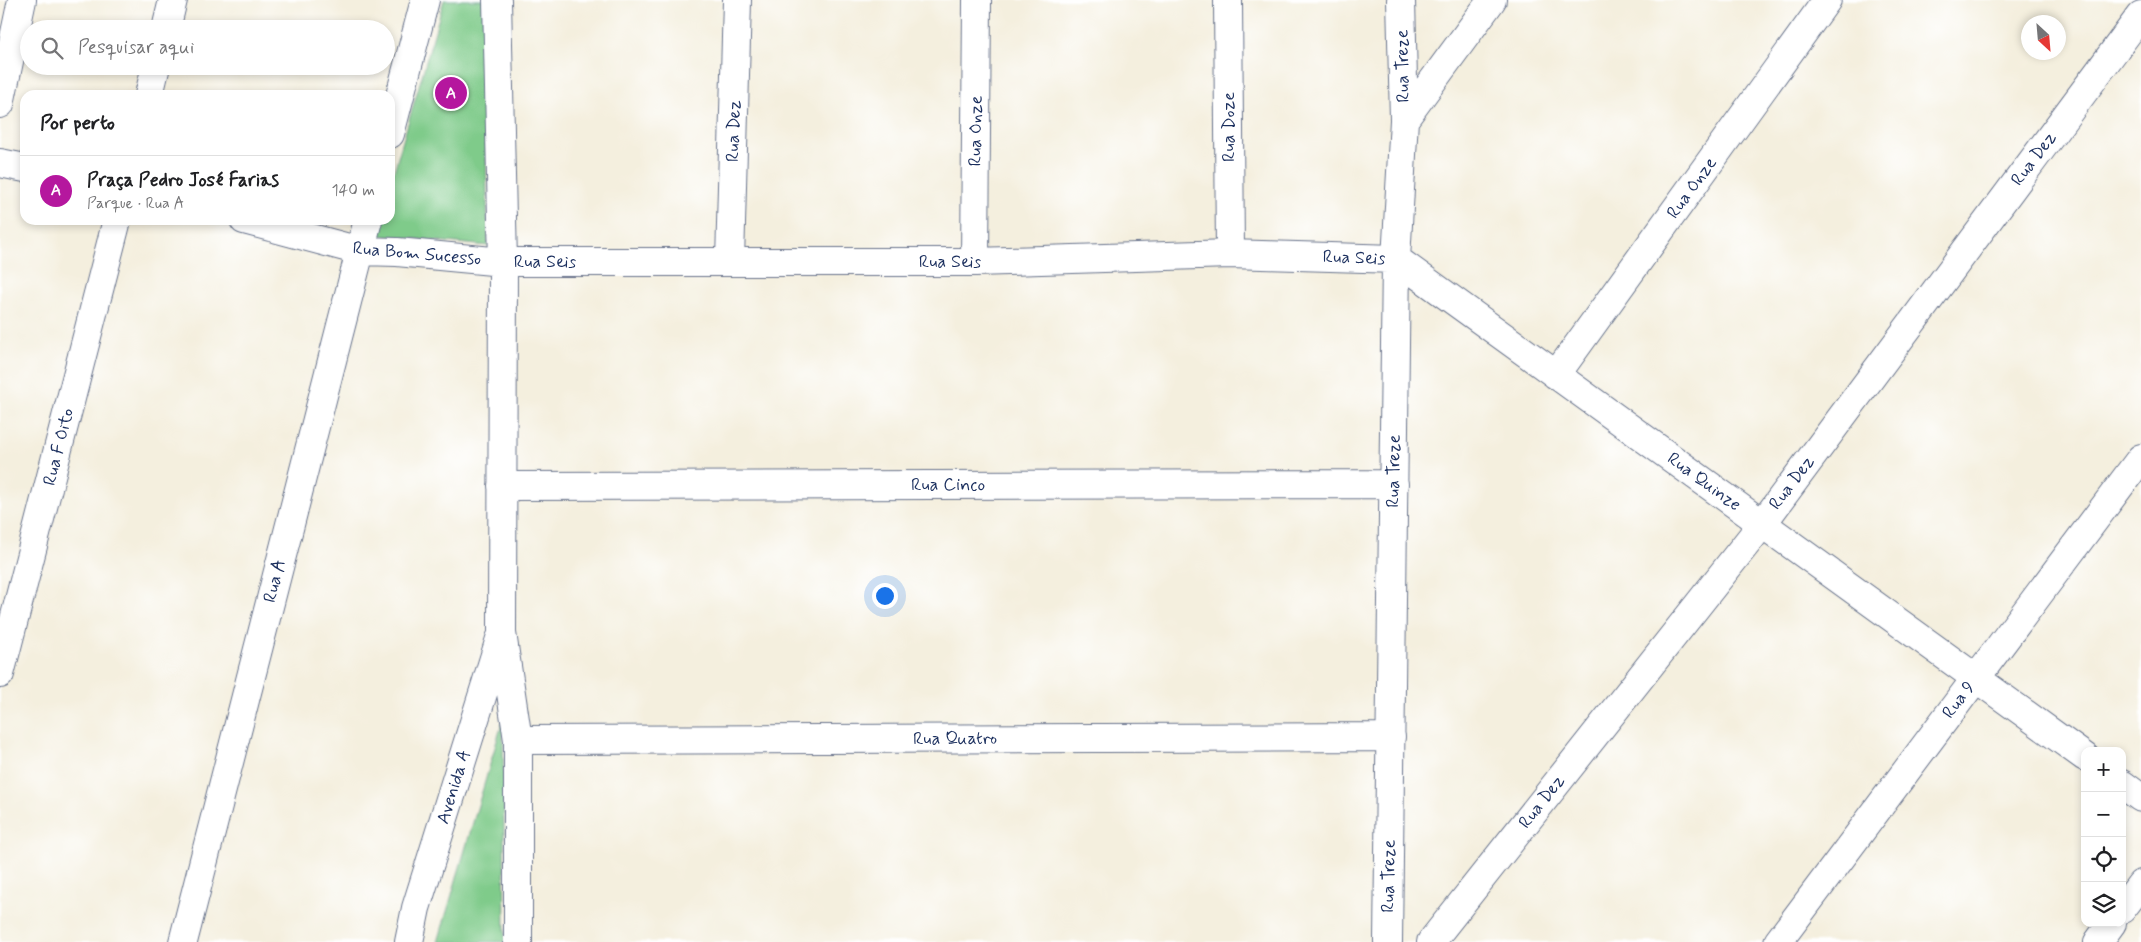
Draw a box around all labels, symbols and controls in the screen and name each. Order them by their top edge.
north arrow [2021,15,2066,60]
search box [20,20,395,75]
street label: Rua Treze [1390,29,1416,103]
icon: search [38,34,66,62]
text: Pesquisar aqui [78,35,194,60]
pin: A [435,74,467,112]
street label: Rua Doze [1217,92,1241,162]
street label: Rua Onze [963,95,989,167]
street label: Rua Dez [721,99,747,162]
text: Por perto [40,109,115,137]
street label: Rua Dez [2006,127,2062,191]
street label: Rua Onze [1661,152,1723,224]
text: Praça Pedro José Farias [87,168,279,193]
text: A [51,180,61,201]
text: 140 m [331,180,375,201]
text: Parque · Rua A [87,193,184,214]
street label: Rua Bom Sucesso [352,236,482,272]
street label: Rua Seis [1322,245,1386,271]
street label: Rua Seis [514,250,576,274]
street label: Rua Seis [919,250,981,274]
street label: Rua F Oito [38,406,80,488]
street label: Rua Treze [1381,434,1407,508]
street label: Rua Quinze [1662,447,1746,517]
street label: Rua Dez [1764,451,1820,515]
street label: Rua Cinco [911,473,985,497]
street label: Rua A [258,557,292,605]
your location [872,583,898,609]
street label: Rua 9 [1937,676,1981,724]
street label: Rua Quatro [913,727,997,751]
street label: Avenida A [431,747,477,827]
map controls [2081,747,2126,927]
button: + [2081,747,2126,792]
street label: Rua Dez [1513,770,1571,834]
button: − [2081,792,2126,837]
button: locate [2081,837,2126,882]
street label: Rua Treze [1376,839,1402,913]
button: layers [2081,882,2126,927]

